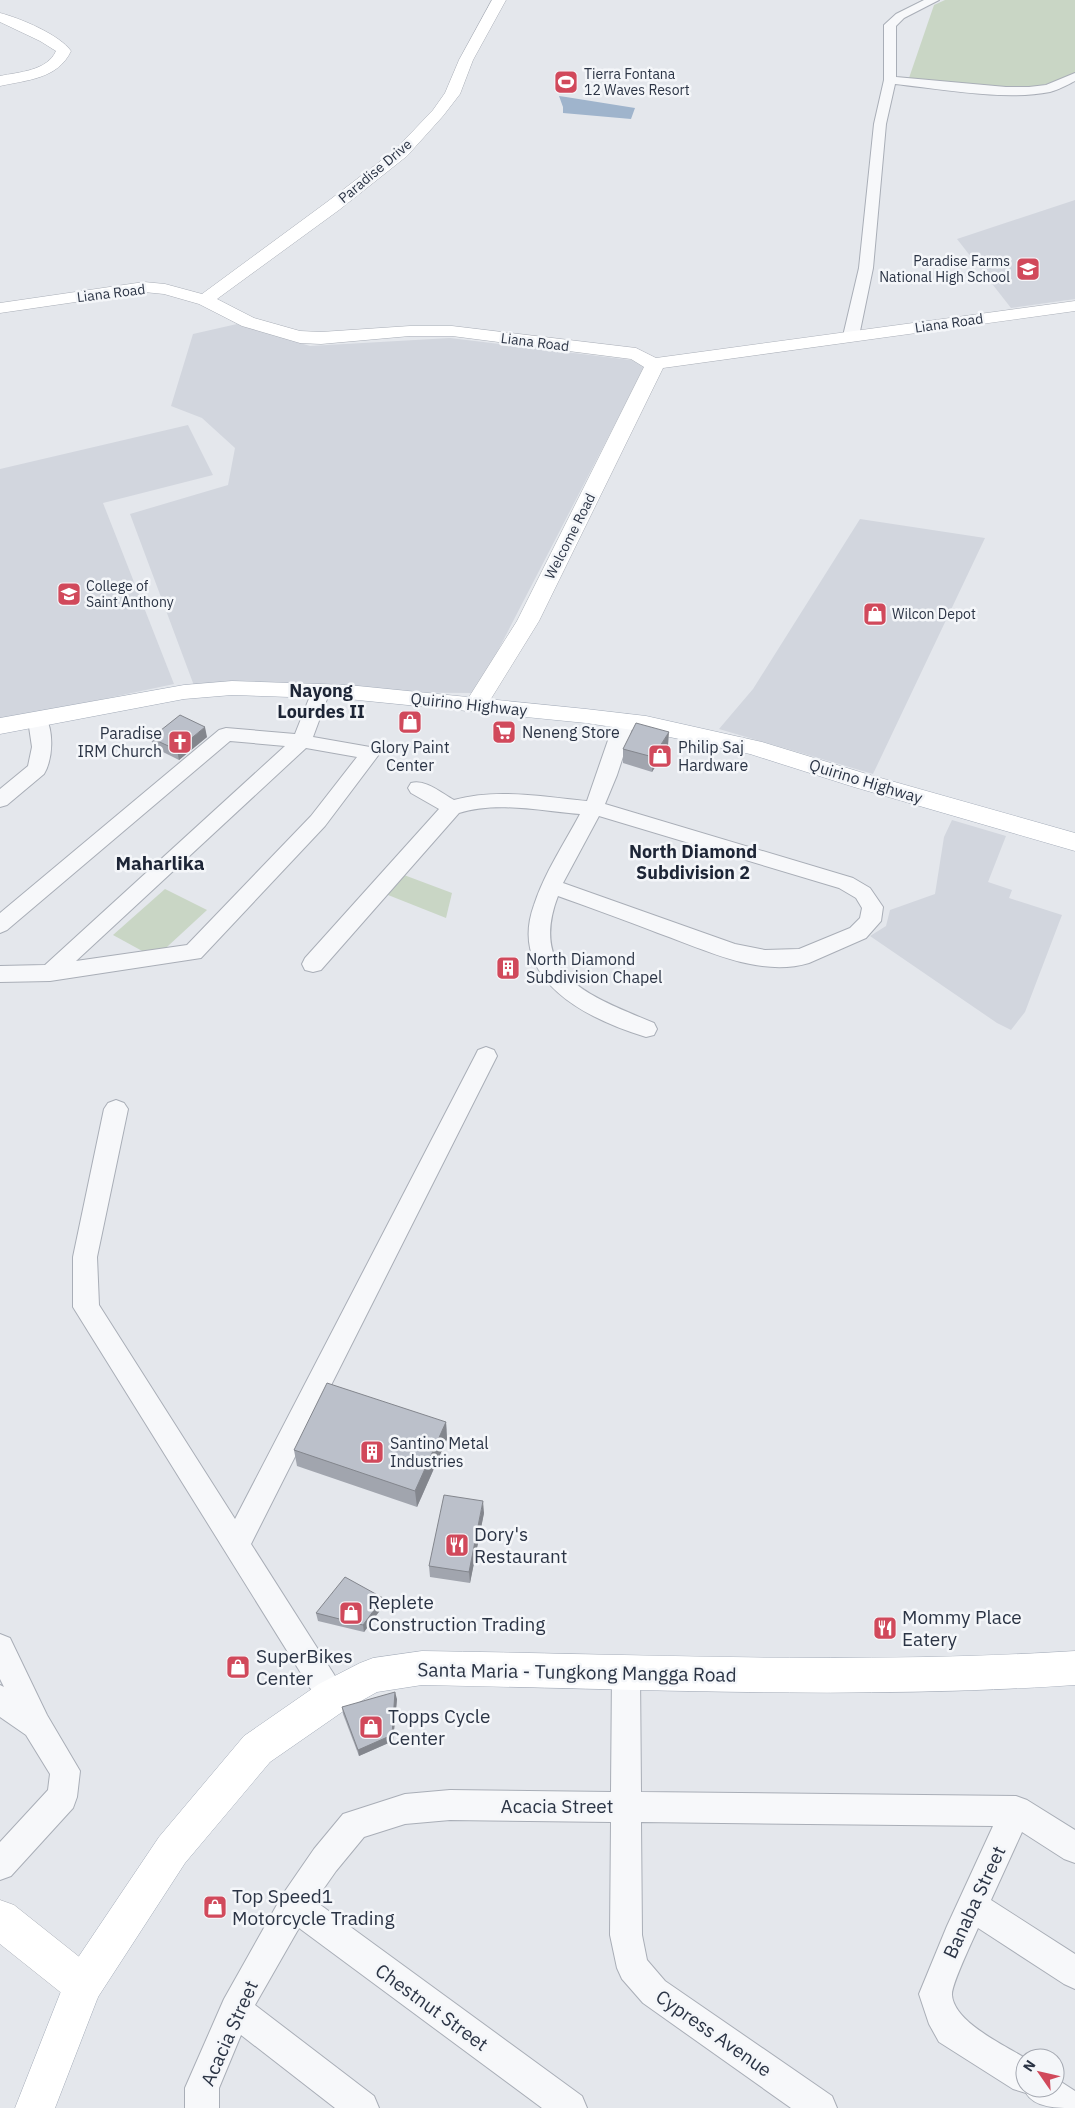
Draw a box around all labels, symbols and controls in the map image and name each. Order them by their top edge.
place label: Tierra Fontana 12 Waves Resort [584,65,690,99]
sports icon: Tierra Fontana 12 Waves Resort [553,69,579,95]
street label: Paradise Drive [335,135,416,207]
place label: Paradise Farms National High School [879,252,1010,286]
school or university icon: Paradise Farms National High School [1015,256,1041,282]
street label: Liana Road [76,280,146,306]
street label: Liana Road [914,309,984,337]
street label: Liana Road [500,329,570,355]
street label: Welcome Road [541,490,599,582]
place label: College of Saint Anthony [86,577,174,611]
school or university icon: College of Saint Anthony [56,581,82,607]
shop icon: Wilcon Depot [862,601,888,627]
place label: Wilcon Depot [892,605,976,623]
district label: Nayong Lourdes II [277,679,365,723]
street label: Quirino Highway [410,688,528,720]
shop icon: Glory Paint Center [397,709,423,735]
supermarket icon: Neneng Store [491,719,517,745]
place label: Neneng Store [522,722,620,742]
place label: Paradise IRM Church [78,723,162,761]
church icon: Paradise IRM Church [167,729,193,755]
place label: Glory Paint Center [370,737,450,775]
place label: Philip Saj Hardware [678,737,748,775]
shop icon: Philip Saj Hardware [647,743,673,769]
street label: Quirino Highway [807,754,925,808]
district label: North Diamond Subdivision 2 [629,840,757,884]
district label: Maharlika [115,851,205,875]
place label: North Diamond Subdivision Chapel [526,949,662,987]
building icon: North Diamond Subdivision Chapel [495,955,521,981]
place label: Santino Metal Industries [390,1433,489,1471]
building icon: Santino Metal Industries [359,1439,385,1465]
place label: Dory's Restaurant [474,1522,568,1568]
restaurant icon: Dory's Restaurant [444,1532,470,1558]
place label: Replete Construction Trading [368,1590,545,1636]
shop icon: Replete Construction Trading [338,1600,364,1626]
place label: Mommy Place Eatery [902,1605,1022,1651]
restaurant icon: Mommy Place Eatery [872,1615,898,1641]
place label: SuperBikes Center [256,1644,353,1690]
shop icon: SuperBikes Center [225,1654,251,1680]
street label: Santa Maria - Tungkong Mangga Road [417,1657,737,1687]
place label: Topps Cycle Center [388,1704,490,1750]
shop icon: Topps Cycle Center [358,1714,384,1740]
street label: Acacia Street [501,1794,613,1818]
street label: Banaba Street [937,1842,1011,1962]
place label: Top Speed1 Motorcycle Trading [232,1884,394,1930]
shop icon: Top Speed1 Motorcycle Trading [202,1894,228,1920]
street label: Chestnut Street [371,1958,493,2056]
street label: Acacia Street [195,1977,263,2089]
street label: Cypress Avenue [651,1984,777,2082]
north arrow [1015,2048,1065,2098]
text: N [1019,2056,1040,2075]

